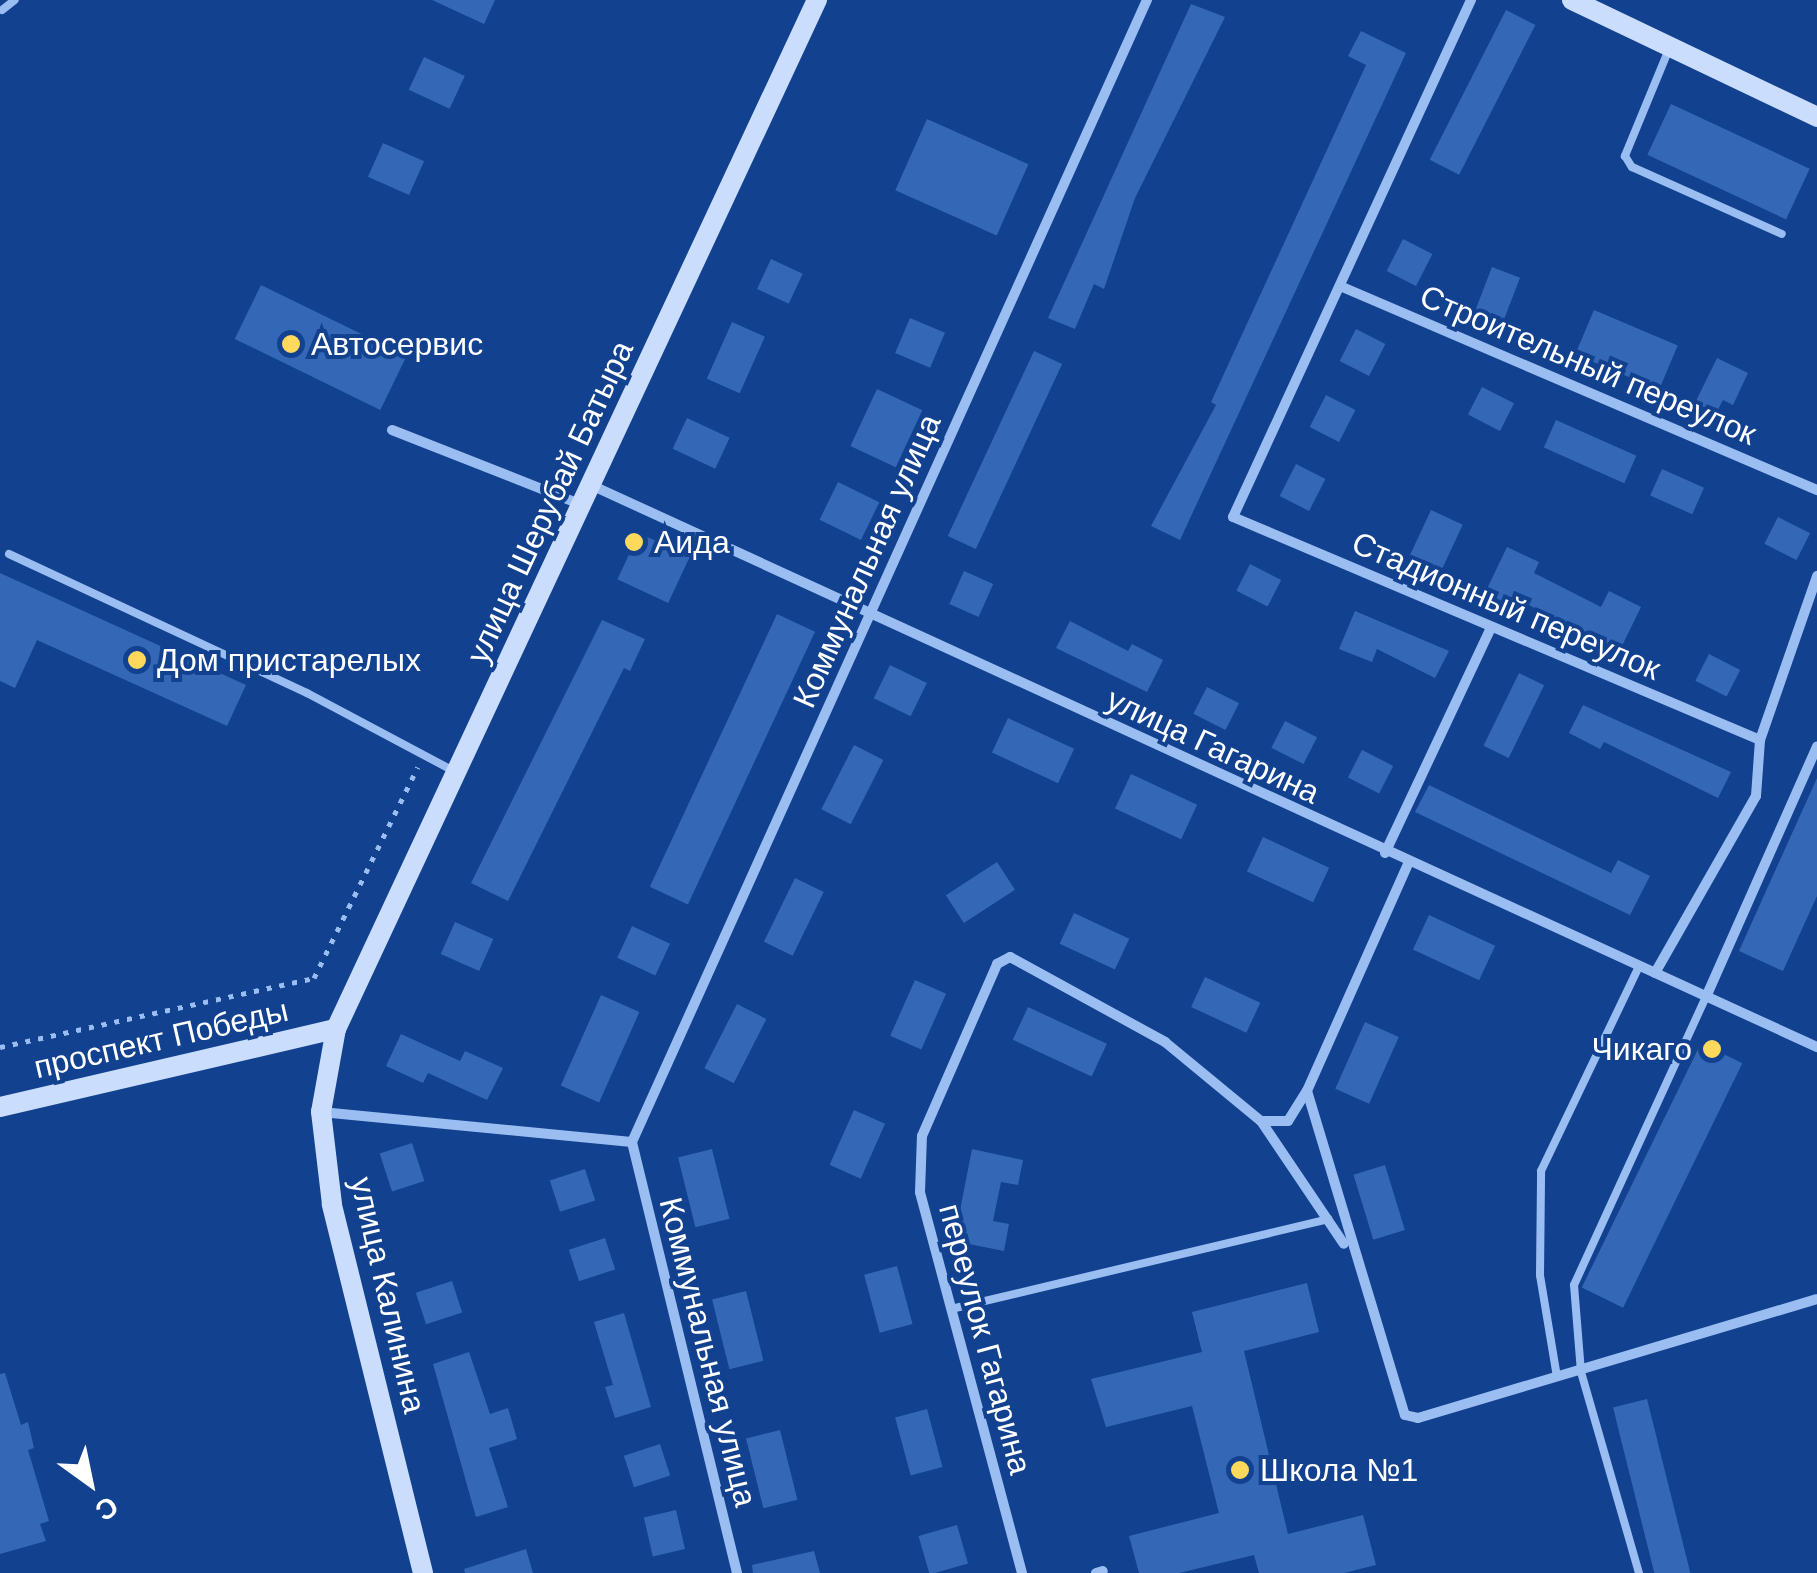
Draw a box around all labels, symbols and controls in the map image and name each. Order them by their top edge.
street label: Строительный переулок [1414,277,1762,453]
place label: Автосервис [311,325,483,363]
marker: Автосервис [280,333,302,355]
street label: улица Шерубай Батыра [458,335,642,669]
street label: Коммунальная улица [785,408,949,714]
place label: Аида [654,523,730,561]
street label: Стадионный переулок [1346,524,1666,688]
marker: Аида [623,531,645,553]
place label: Дом пристарелых [157,641,421,679]
marker: Дом пристарелых [126,649,148,671]
street label: улица Гагарина [1101,680,1325,812]
street label: проспект Победы [30,991,292,1087]
place label: Чикаго [1592,1030,1692,1068]
marker: Чикаго [1701,1038,1723,1060]
street label: улица Калинина [342,1173,434,1417]
street label: Коммунальная улица [651,1193,765,1511]
street label: переулок Гагарина [930,1199,1040,1479]
north arrow [40,1433,140,1533]
place label: Школа №1 [1260,1451,1418,1489]
marker: Школа №1 [1229,1459,1251,1481]
text: С [90,1490,124,1527]

